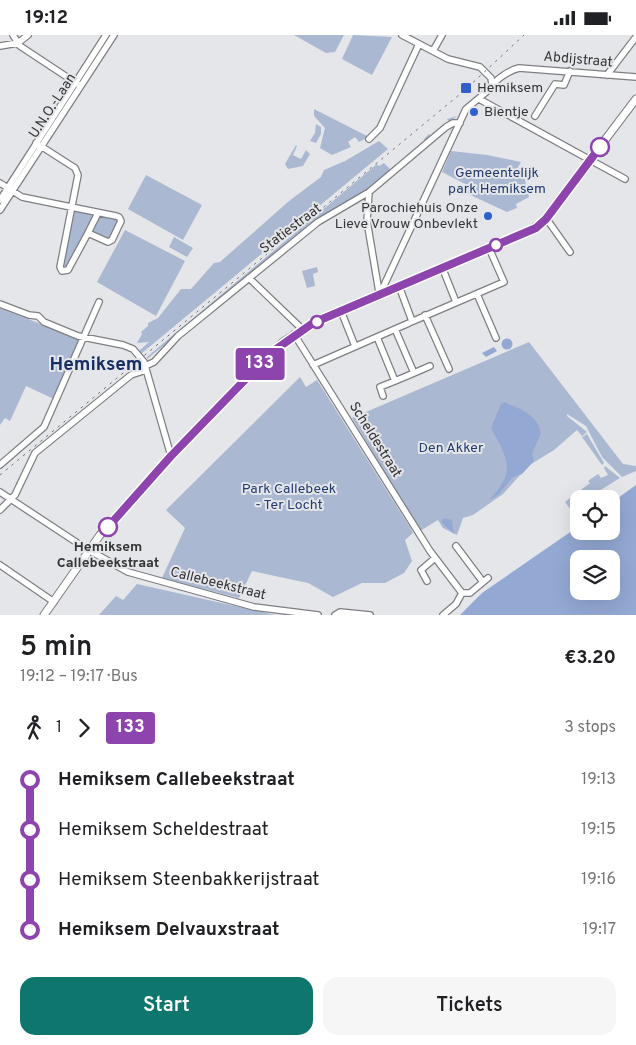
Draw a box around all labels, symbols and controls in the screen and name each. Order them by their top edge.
text: 19:12 [25,6,68,30]
street label: Abdijstraat [543,49,613,71]
street label: U.N.O.-Laan [26,70,80,142]
place label: Hemiksem [477,80,543,97]
marker: Hemiksem [459,81,473,95]
place label: Bientje [484,104,528,121]
marker: Bientje [468,106,480,118]
unlabelled marker [590,137,610,157]
park label: Gemeentelijk park Hemiksem [448,165,546,198]
street label: Statiestraat [257,200,325,258]
place label: Parochiehuis Onze Lieve Vrouw Onbevlekt [335,200,478,233]
marker: Parochiehuis Onze Lieve Vrouw Onbevlekt [482,210,494,222]
unlabelled marker [489,238,503,252]
unlabelled marker [310,315,324,329]
line badge: 133 [231,348,289,380]
text: 133 [246,352,274,375]
district label: Hemiksem [49,353,143,377]
street label: Scheldestraat [345,399,405,481]
park label: Den Akker [419,440,484,457]
park label: Park Callebeek - Ter Locht [242,481,336,514]
map controls [570,490,620,600]
button: locate [570,490,620,540]
marker: Hemiksem Callebeekstraat [98,517,118,537]
place label: Hemiksem Callebeekstraat [57,539,159,572]
button: layers [570,550,620,600]
street label: Callebeekstraat [168,564,268,604]
text: 5 min [20,630,92,666]
text: €3.20 [564,646,616,670]
text: 19:12 – 19:17 · Bus [20,667,138,687]
icon: walk [20,714,48,742]
icon: forward [70,714,98,742]
text: 133 [116,716,145,739]
text: 1 [56,718,62,738]
text: 3 stops [564,718,616,738]
text: Hemiksem Callebeekstraat [58,768,295,792]
text: 19:13 [581,770,616,790]
text: Hemiksem Scheldestraat [58,818,269,842]
text: 19:15 [581,820,616,840]
text: Hemiksem Steenbakkerijstraat [58,868,320,892]
text: 19:16 [581,870,616,890]
text: Hemiksem Delvauxstraat [58,918,279,942]
text: 19:17 [583,920,616,940]
button: Start [20,977,313,1035]
button: Tickets [323,977,616,1035]

